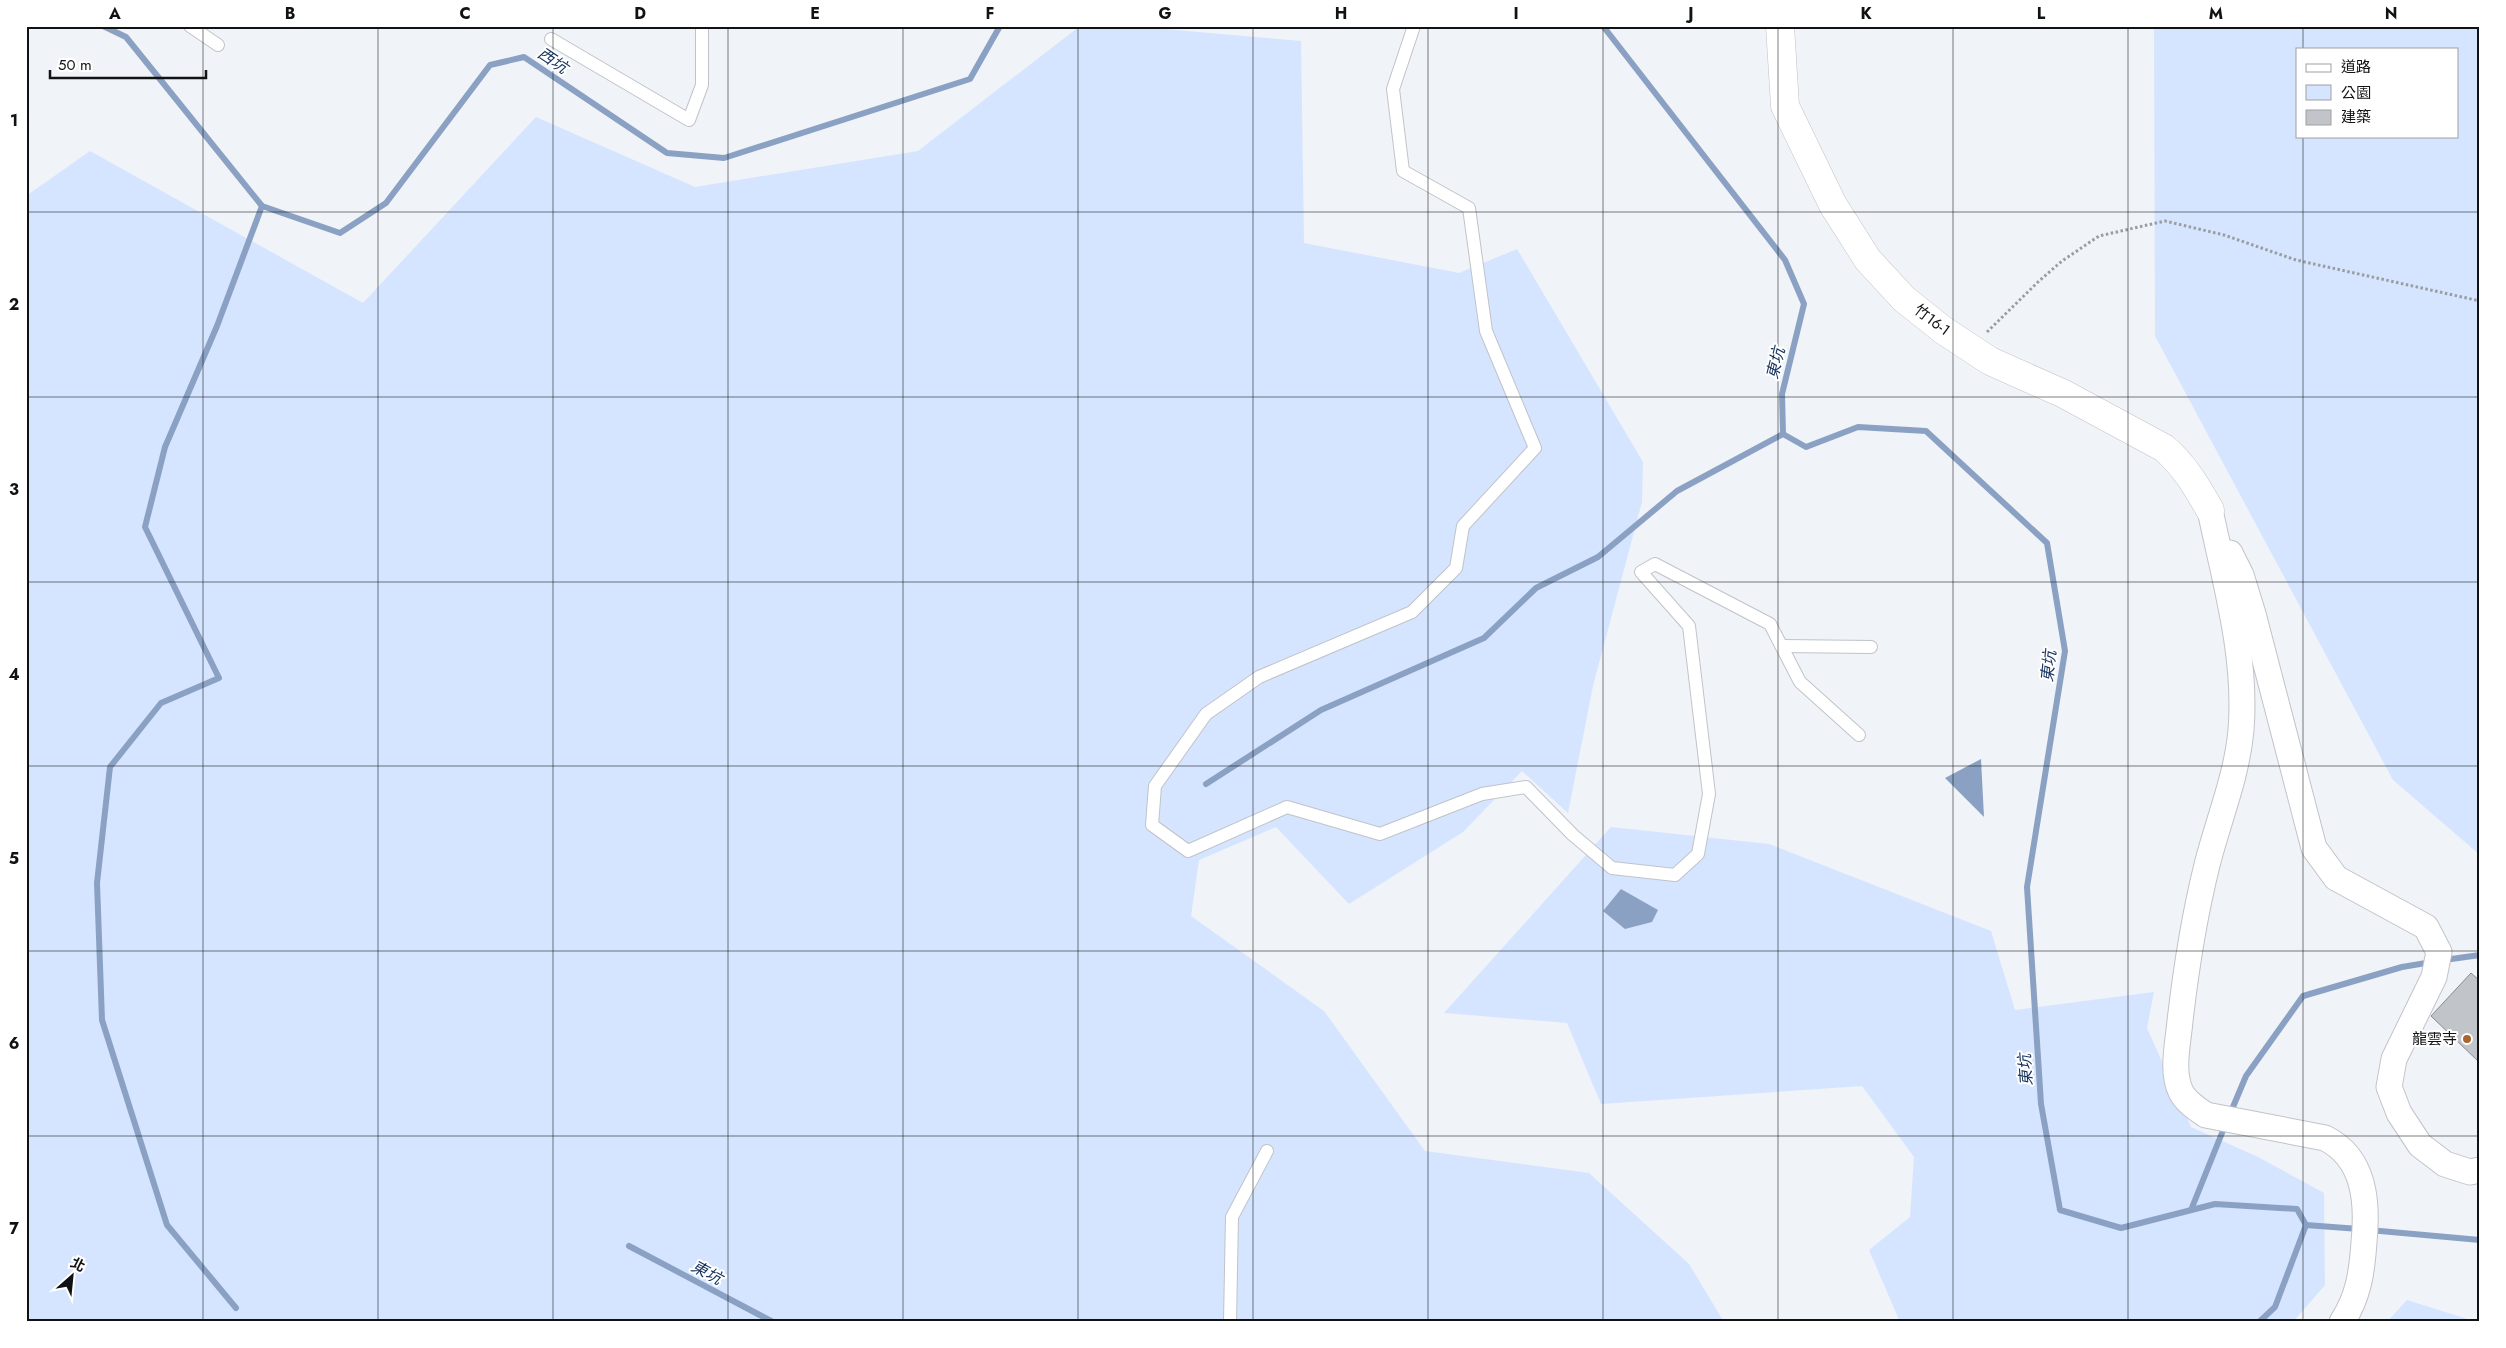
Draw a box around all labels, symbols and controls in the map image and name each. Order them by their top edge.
text: A [108,2,121,25]
text: B [285,2,295,25]
text: C [459,2,471,25]
text: D [634,2,646,25]
text: E [810,2,820,25]
text: F [986,2,994,25]
text: G [1158,2,1172,25]
text: H [1335,2,1347,25]
text: I [1513,2,1519,25]
text: J [1685,2,1694,25]
text: K [1860,2,1872,25]
text: L [2037,2,2046,25]
text: M [2209,2,2223,25]
text: N [2385,2,2397,25]
water label: 西坑 [533,42,574,80]
scale bar [50,48,206,80]
legend [2296,48,2458,138]
text: 50 m [58,54,92,76]
text: 道路 [2341,56,2371,78]
text: 公園 [2341,82,2371,104]
text: 建築 [2341,106,2371,128]
text: 1 [10,109,18,132]
text: 2 [9,293,19,316]
street label: 竹16-1 [1909,299,1955,341]
water label: 東坑 [1760,343,1791,381]
text: 3 [9,478,19,501]
water label: 東坑 [2035,647,2062,683]
text: 4 [8,663,20,686]
text: 5 [9,847,19,870]
place label: 龍雲寺 [2412,1028,2457,1050]
text: 6 [9,1032,19,1055]
marker: 龍雲寺 [2461,1033,2473,1045]
water label: 東坑 [2013,1051,2038,1087]
text: 7 [9,1217,19,1240]
north arrow [48,1250,98,1300]
text: 北 [67,1252,89,1277]
water label: 東坑 [687,1255,728,1291]

